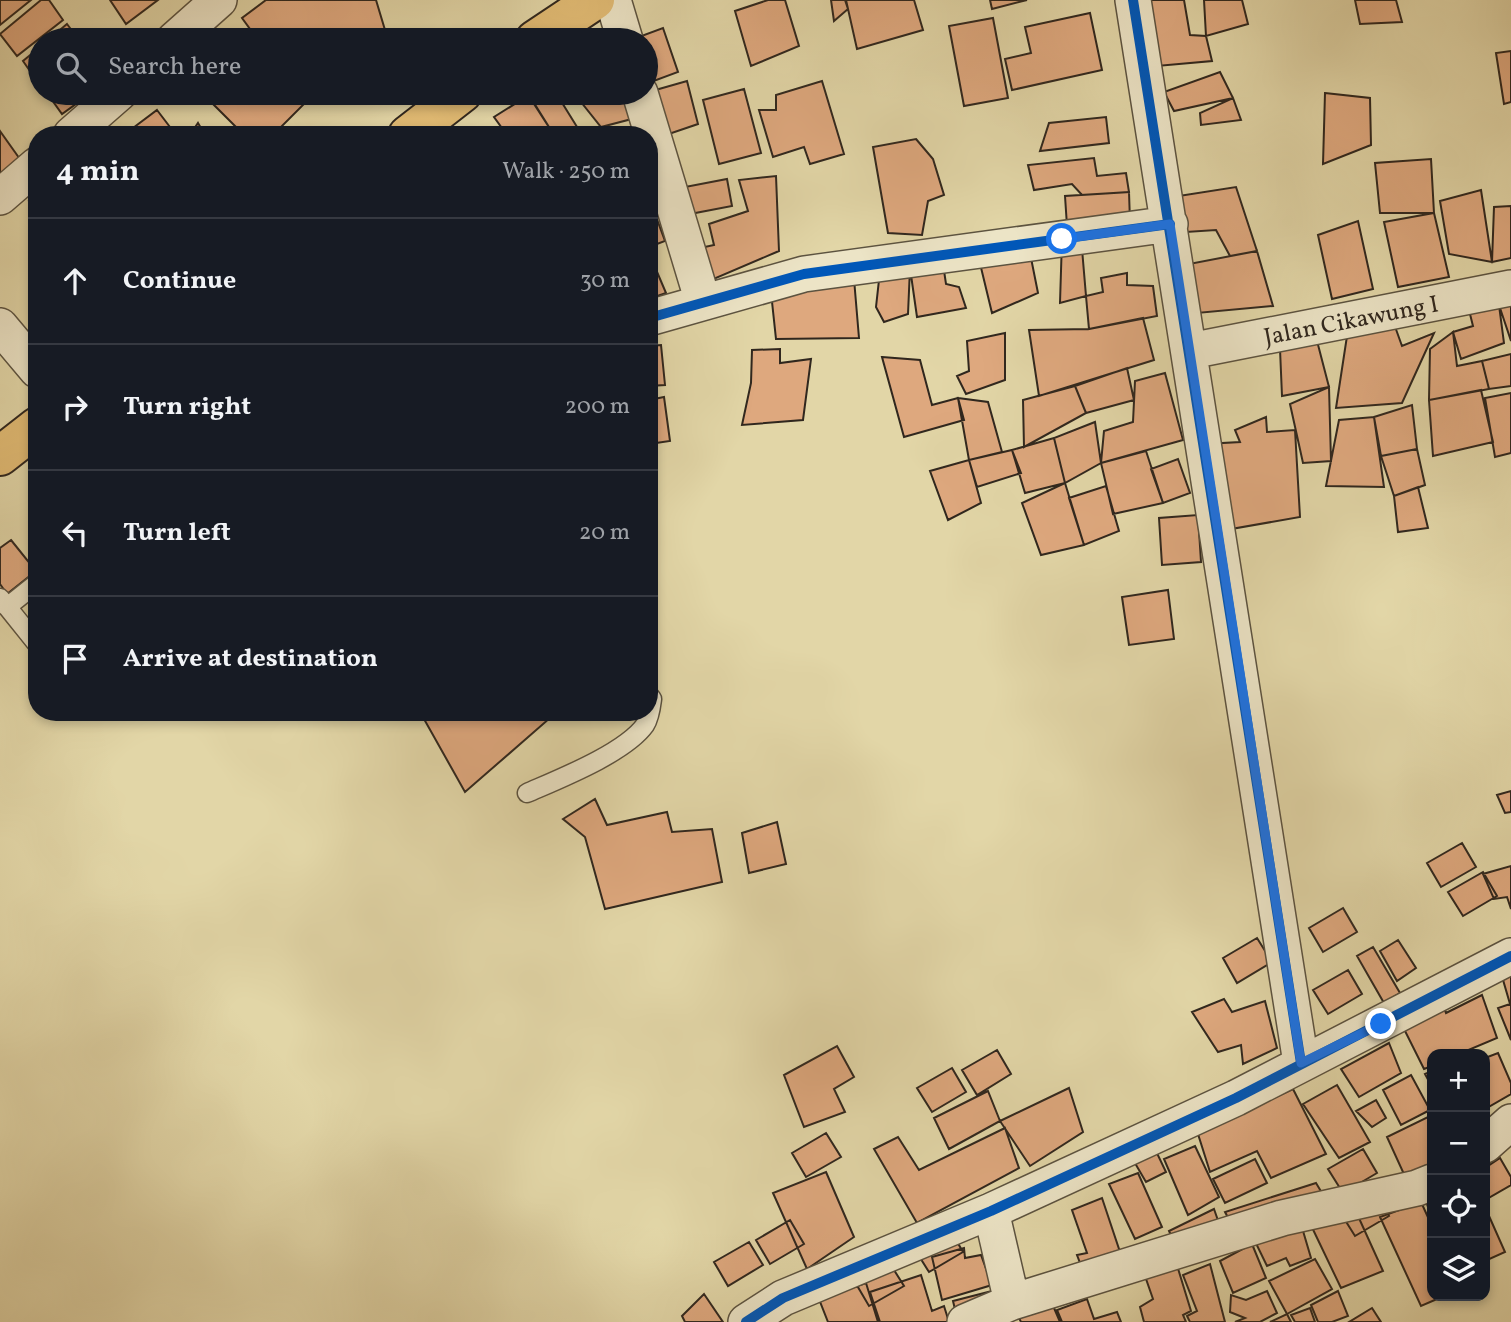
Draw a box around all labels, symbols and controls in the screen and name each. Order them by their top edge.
search box [28,28,658,105]
icon: search [52,48,90,86]
text: Search here [108,49,241,85]
text: 4 min [56,151,140,193]
text: Walk · 250 m [502,156,630,188]
route start [1046,223,1077,254]
icon: ahead [56,262,94,300]
text: Continue [123,263,236,299]
text: 30 m [580,265,630,297]
street label: Jalan Cikawung I [1261,288,1442,356]
icon: right [56,388,94,426]
text: Turn right [123,389,251,425]
text: 200 m [565,391,630,423]
icon: left [56,514,94,552]
text: Turn left [123,515,231,551]
text: 20 m [579,517,630,549]
icon: arrive [56,640,94,678]
text: Arrive at destination [123,641,378,677]
route end [1365,1008,1396,1039]
map controls [1427,1049,1490,1301]
button: + [1427,1049,1490,1112]
button: − [1427,1112,1490,1175]
button: locate [1427,1175,1490,1238]
button: layers [1427,1238,1490,1301]

